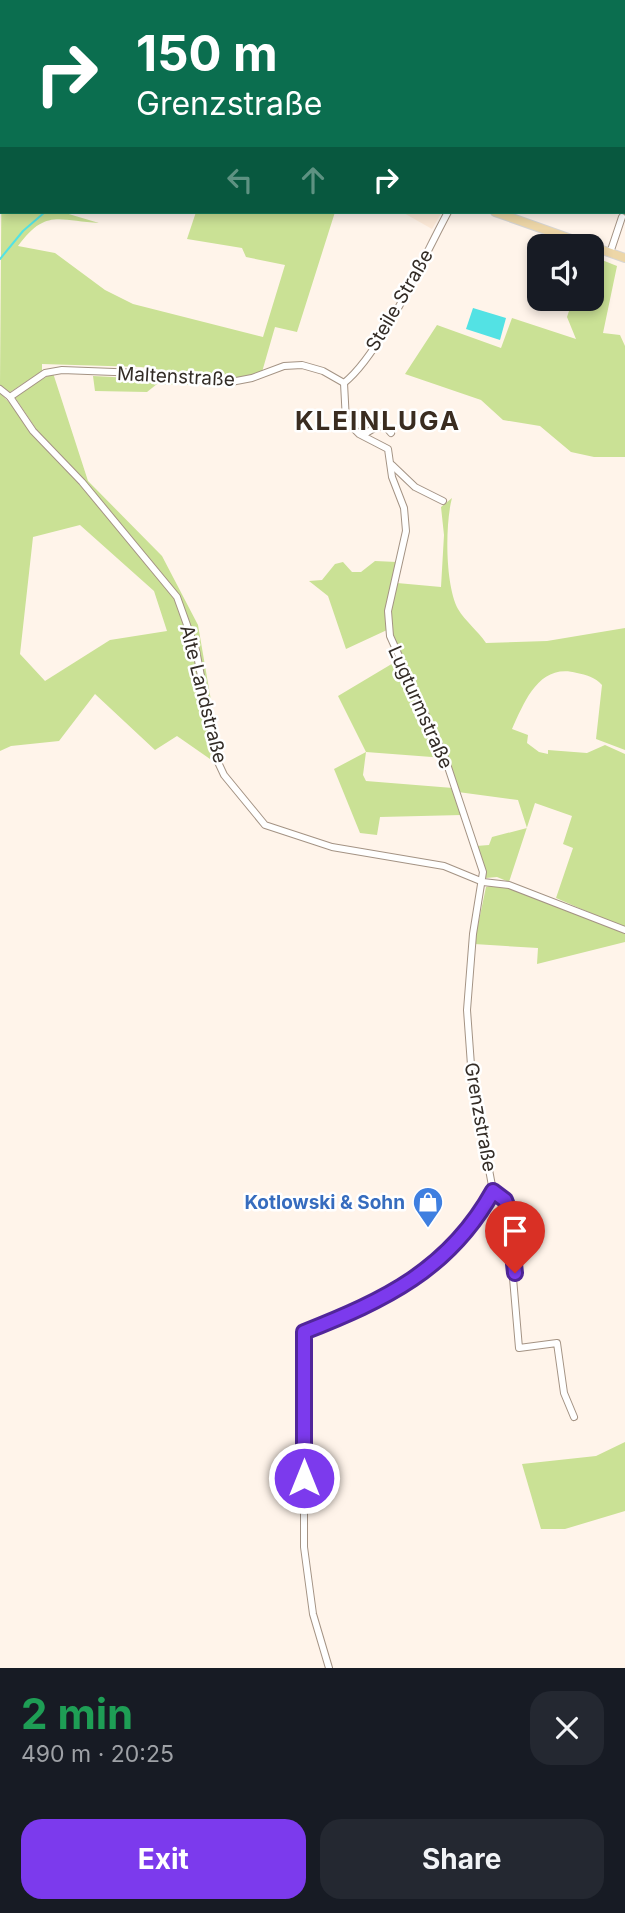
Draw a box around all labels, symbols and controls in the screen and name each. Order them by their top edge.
text: 150 m [136,24,278,83]
icon: right [21,28,112,119]
text: Grenzstraße [136,84,322,123]
icon: left [221,161,259,199]
icon: ahead [294,161,332,199]
icon: right [367,161,405,199]
map controls [527,234,604,311]
button: sound [527,234,604,311]
street label: Steile Straße [361,245,438,355]
street label: Maltenstraße [116,362,235,391]
district label: KLEINLUGA [295,405,461,436]
street label: Alte Landstraße [175,623,232,766]
street label: Lugturmstraße [383,642,458,772]
street label: Grenzstraße [460,1061,501,1174]
shop icon: Kotlowski & Sohn [411,1185,445,1229]
place label: Kotlowski & Sohn [244,1191,405,1214]
pin [485,1201,545,1273]
icon: arrive [496,1212,534,1250]
position arrow [267,1441,341,1515]
text: 2 min [21,1688,133,1739]
button: close [530,1691,604,1765]
text: 490 m · 20:25 [21,1740,174,1768]
button: Exit [21,1819,306,1899]
button: Share [320,1819,604,1899]

